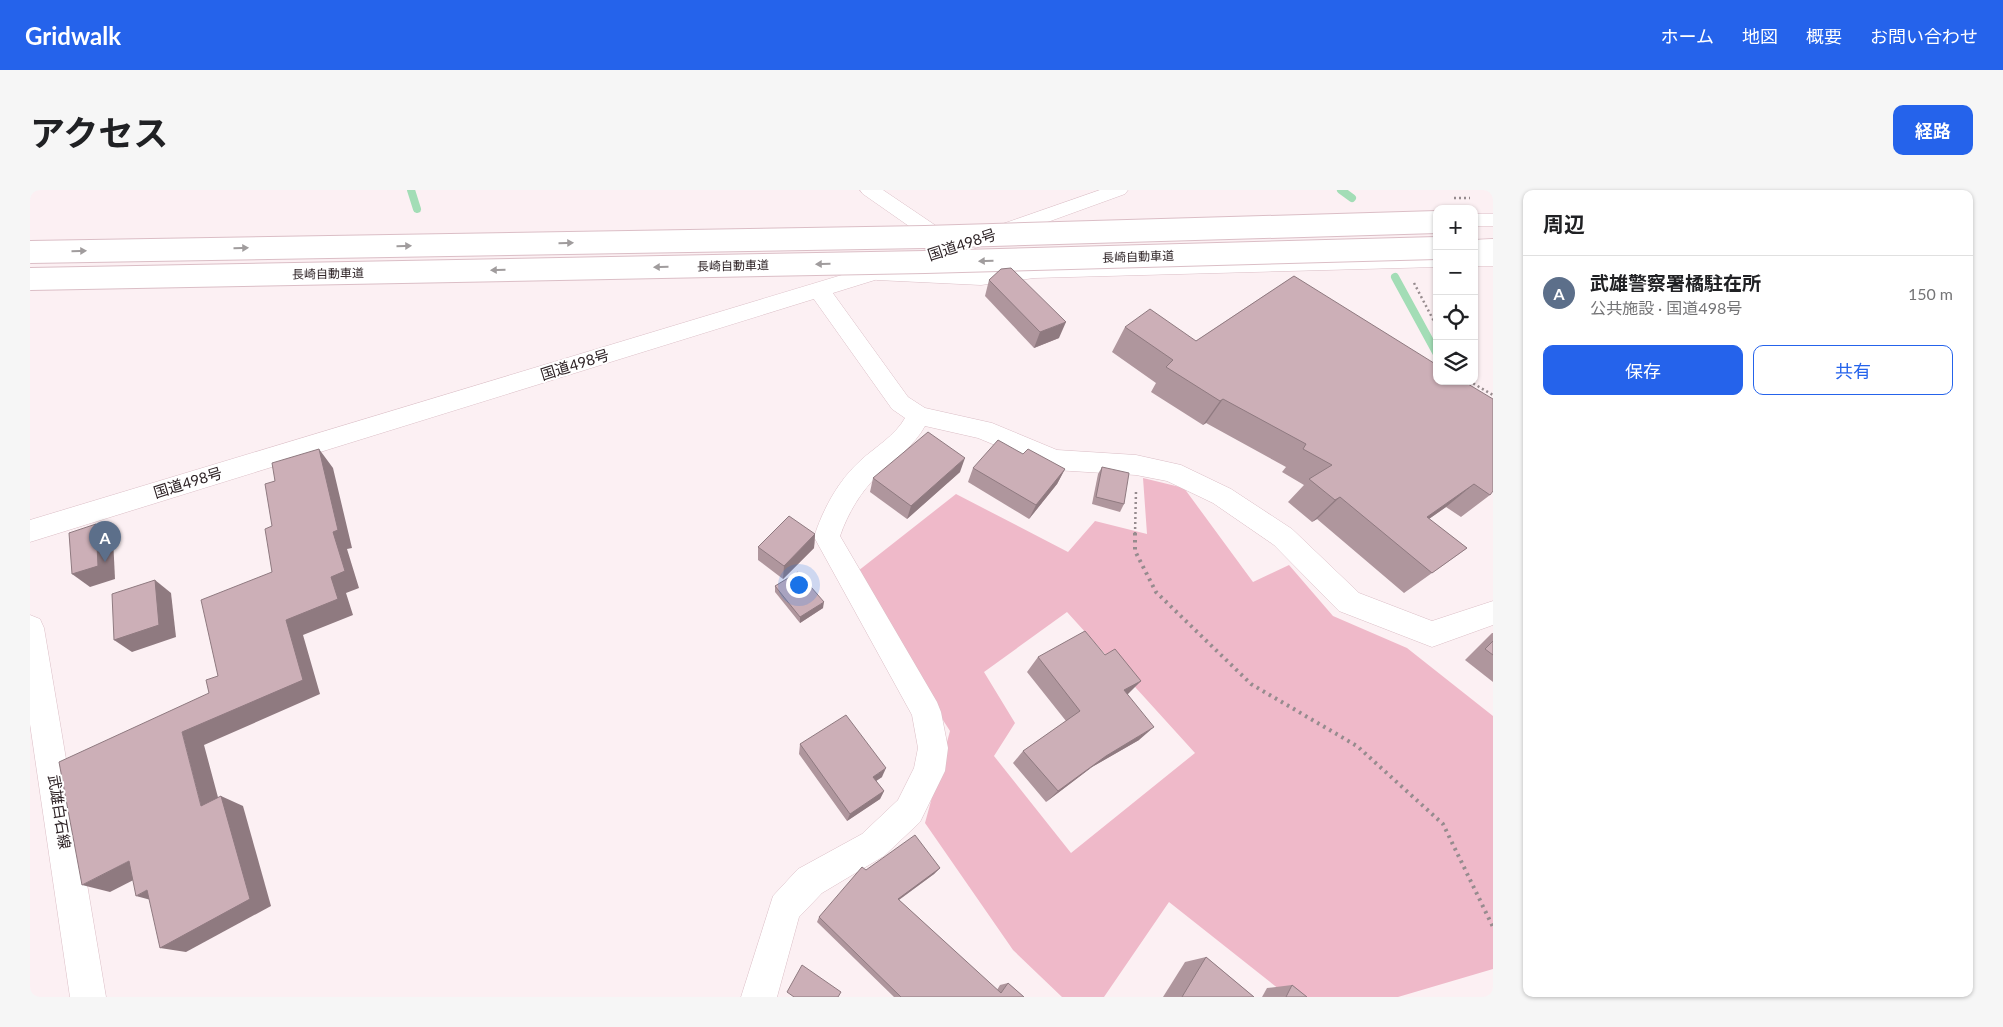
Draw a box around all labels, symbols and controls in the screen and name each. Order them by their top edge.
text: Gridwalk [25,21,121,50]
text: ホーム [1661,25,1714,47]
text: 地図 [1742,25,1778,47]
text: 概要 [1806,25,1842,47]
text: お問い合わせ [1870,25,1978,47]
button: 経路 [1893,105,1973,155]
text: アクセス [30,111,168,153]
map controls [1433,205,1478,385]
button: + [1433,205,1478,250]
text: 周辺 [1543,211,1585,236]
street label: 国道498号 [925,225,998,264]
one-way arrow [558,239,574,247]
one-way arrow [396,241,412,249]
one-way arrow [233,244,249,252]
one-way arrow [71,247,87,255]
street label: 長崎自動車道 [1102,248,1174,265]
button: − [1433,250,1478,295]
street label: 長崎自動車道 [697,257,769,274]
one-way arrow [977,257,993,265]
one-way arrow [815,260,831,268]
one-way arrow [652,264,668,272]
street label: 長崎自動車道 [292,265,364,282]
one-way arrow [490,267,506,275]
text: 武雄警察署橘駐在所 [1590,271,1761,294]
text: A [1553,284,1565,303]
text: 150 m [1908,284,1953,303]
button: locate [1433,295,1478,340]
text: 公共施設 · 国道498号 [1590,298,1742,317]
button: layers [1433,340,1478,385]
street label: 国道498号 [538,345,611,383]
button: 保存 [1543,345,1743,395]
button: 共有 [1753,345,1953,395]
street label: 国道498号 [151,463,224,501]
pin: A [89,521,121,562]
your location [786,572,812,598]
street label: 武雄白石線 [45,773,75,850]

